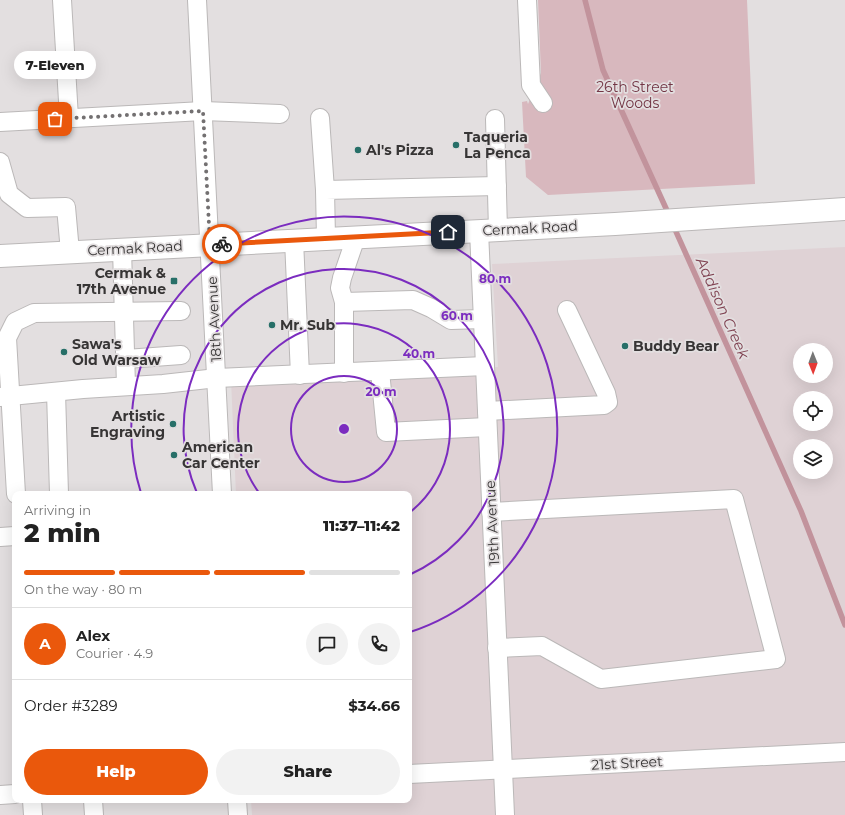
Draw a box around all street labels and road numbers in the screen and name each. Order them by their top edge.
street label: Cermak Road [482,217,578,239]
street label: Cermak Road [87,237,183,259]
street label: 18th Avenue [203,276,225,362]
street label: 19th Avenue [481,480,503,566]
street label: 21st Street [591,752,663,774]

